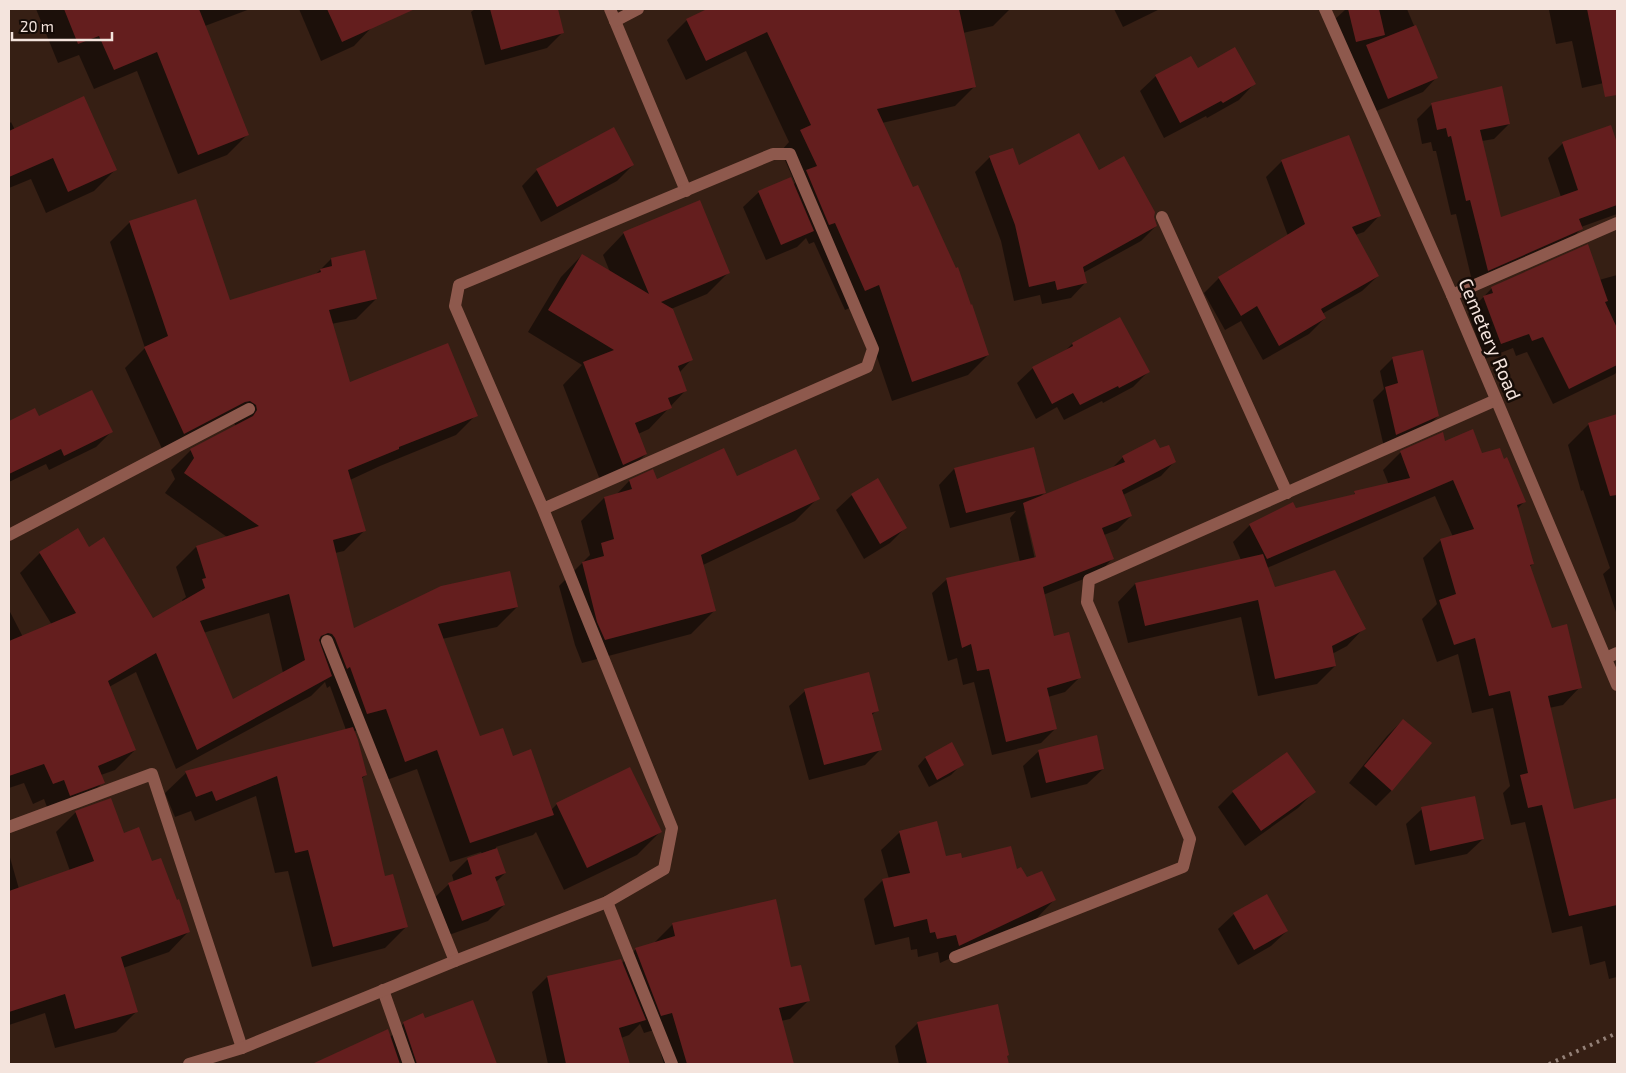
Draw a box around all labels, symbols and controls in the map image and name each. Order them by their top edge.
scale bar [12,10,112,42]
text: 20 m [20,17,54,35]
street label: Cemetery Road [1454,274,1527,403]

